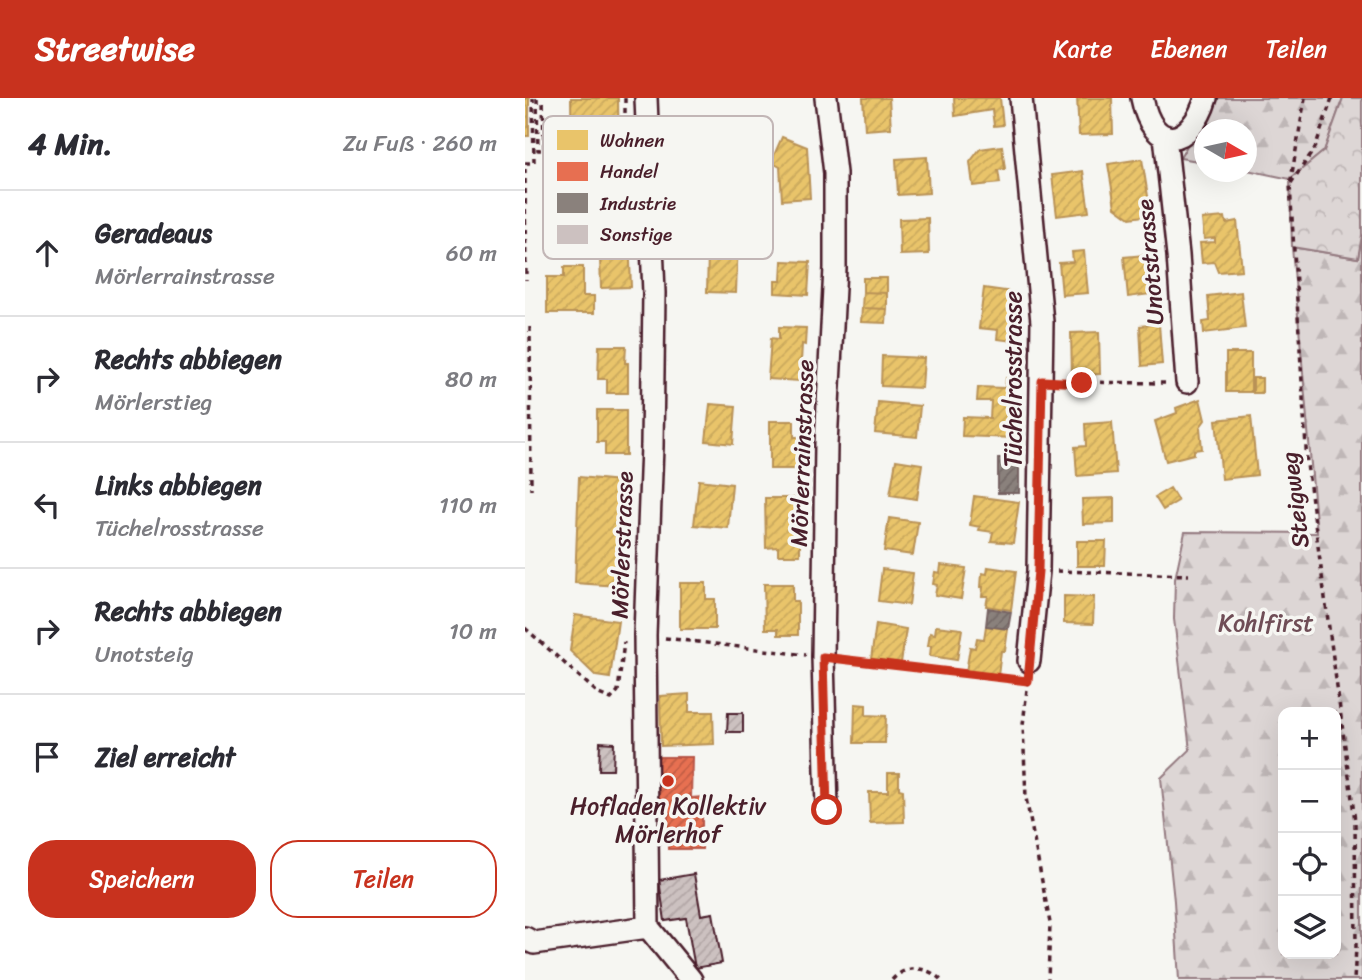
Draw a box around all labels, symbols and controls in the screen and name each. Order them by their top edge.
text: Streetwise [35,20,195,78]
text: Karte [1053,28,1112,70]
text: Ebenen [1150,28,1228,70]
text: Teilen [1266,28,1327,70]
legend [543,116,773,259]
text: 4 Min. [28,117,113,171]
north arrow [1194,119,1257,182]
text: Zu Fuß · 260 m [343,123,497,164]
text: Wohnen [600,124,665,157]
text: Handel [600,155,659,188]
text: Industrie [599,187,676,220]
street label: Unotstrasse [1124,197,1176,327]
text: Geradeaus [95,210,212,256]
text: Sonstige [600,218,672,251]
text: 60 m [446,233,497,274]
icon: ahead [28,234,66,272]
text: Mörlerrainstrasse [95,256,275,297]
street label: Tüchelrosstrasse [992,291,1034,467]
text: Rechts abbiegen [95,336,282,382]
text: 80 m [445,359,497,400]
street label: Mörlerrainstrasse [778,359,826,547]
icon: right [28,360,66,398]
route end [1066,367,1097,398]
text: Mörlerstieg [95,382,212,423]
street label: Steigweg [1268,449,1322,551]
text: Links abbiegen [95,462,262,508]
street label: Mörlerstrasse [598,470,646,620]
text: 110 m [439,485,497,526]
icon: left [28,486,66,524]
text: Tüchelrosstrasse [95,508,264,549]
text: Rechts abbiegen [95,588,282,634]
park label: Kohlfirst [1218,602,1314,644]
text: 10 m [449,611,497,652]
icon: right [28,612,66,650]
text: Unotsteig [95,634,194,675]
map controls [1278,707,1341,959]
button: + [1278,707,1341,770]
text: Ziel erreicht [95,734,235,780]
icon: arrive [28,738,66,776]
button: − [1278,770,1341,833]
marker: Hofladen Kollektiv Mörlerhof [660,773,676,789]
place label: Hofladen Kollektiv Mörlerhof [570,785,767,855]
route start [811,794,842,825]
button: locate [1278,833,1341,896]
button: Speichern [28,840,256,918]
button: Teilen [270,840,497,918]
button: layers [1278,896,1341,959]

